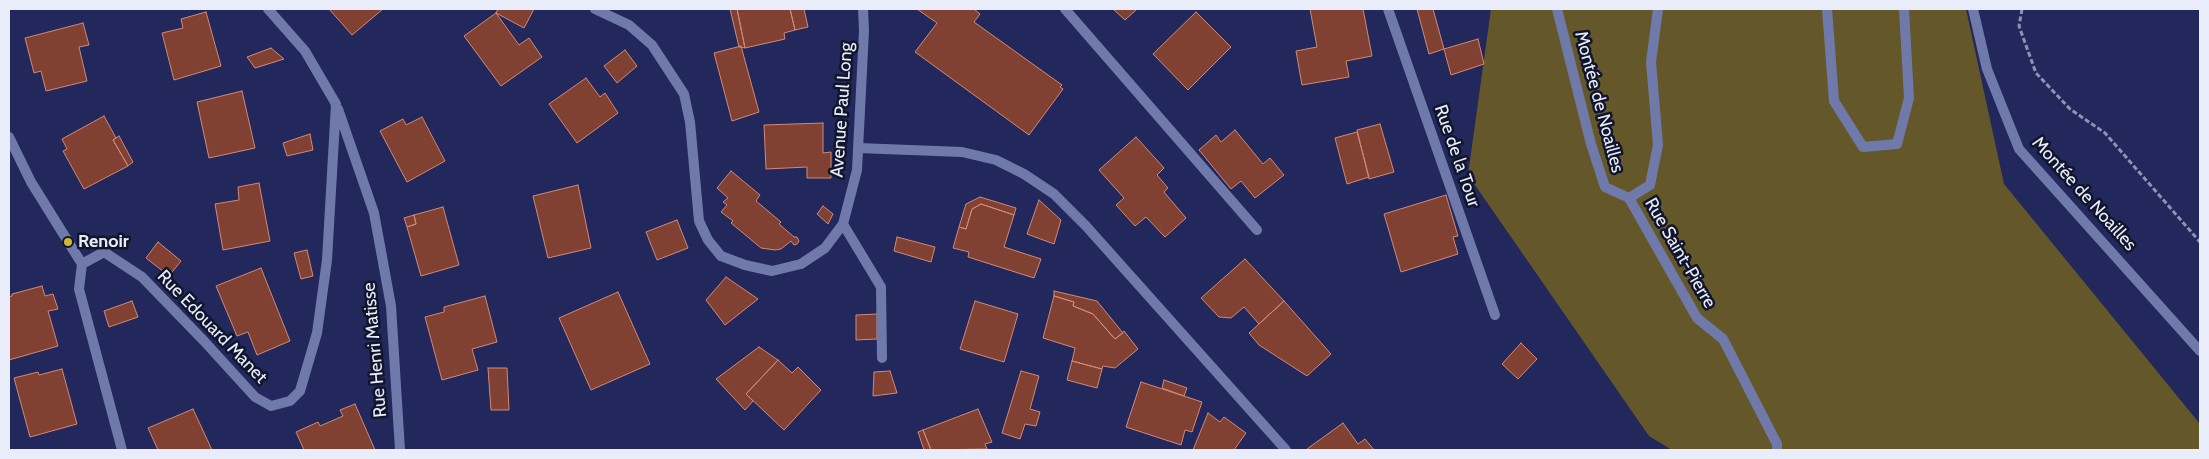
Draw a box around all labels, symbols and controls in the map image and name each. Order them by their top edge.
street label: Montée de Noailles [1570,29,1628,175]
street label: Avenue Paul Long [827,42,857,178]
street label: Rue de la Tour [1429,102,1485,210]
street label: Montée de Noailles [2027,133,2141,255]
street label: Rue Saint-Pierre [1640,194,1720,312]
place label: Renoir [78,231,129,253]
marker: Renoir [62,236,74,248]
street label: Rue Edouard Manet [152,266,272,388]
street label: Rue Henri Matisse [358,282,392,418]

